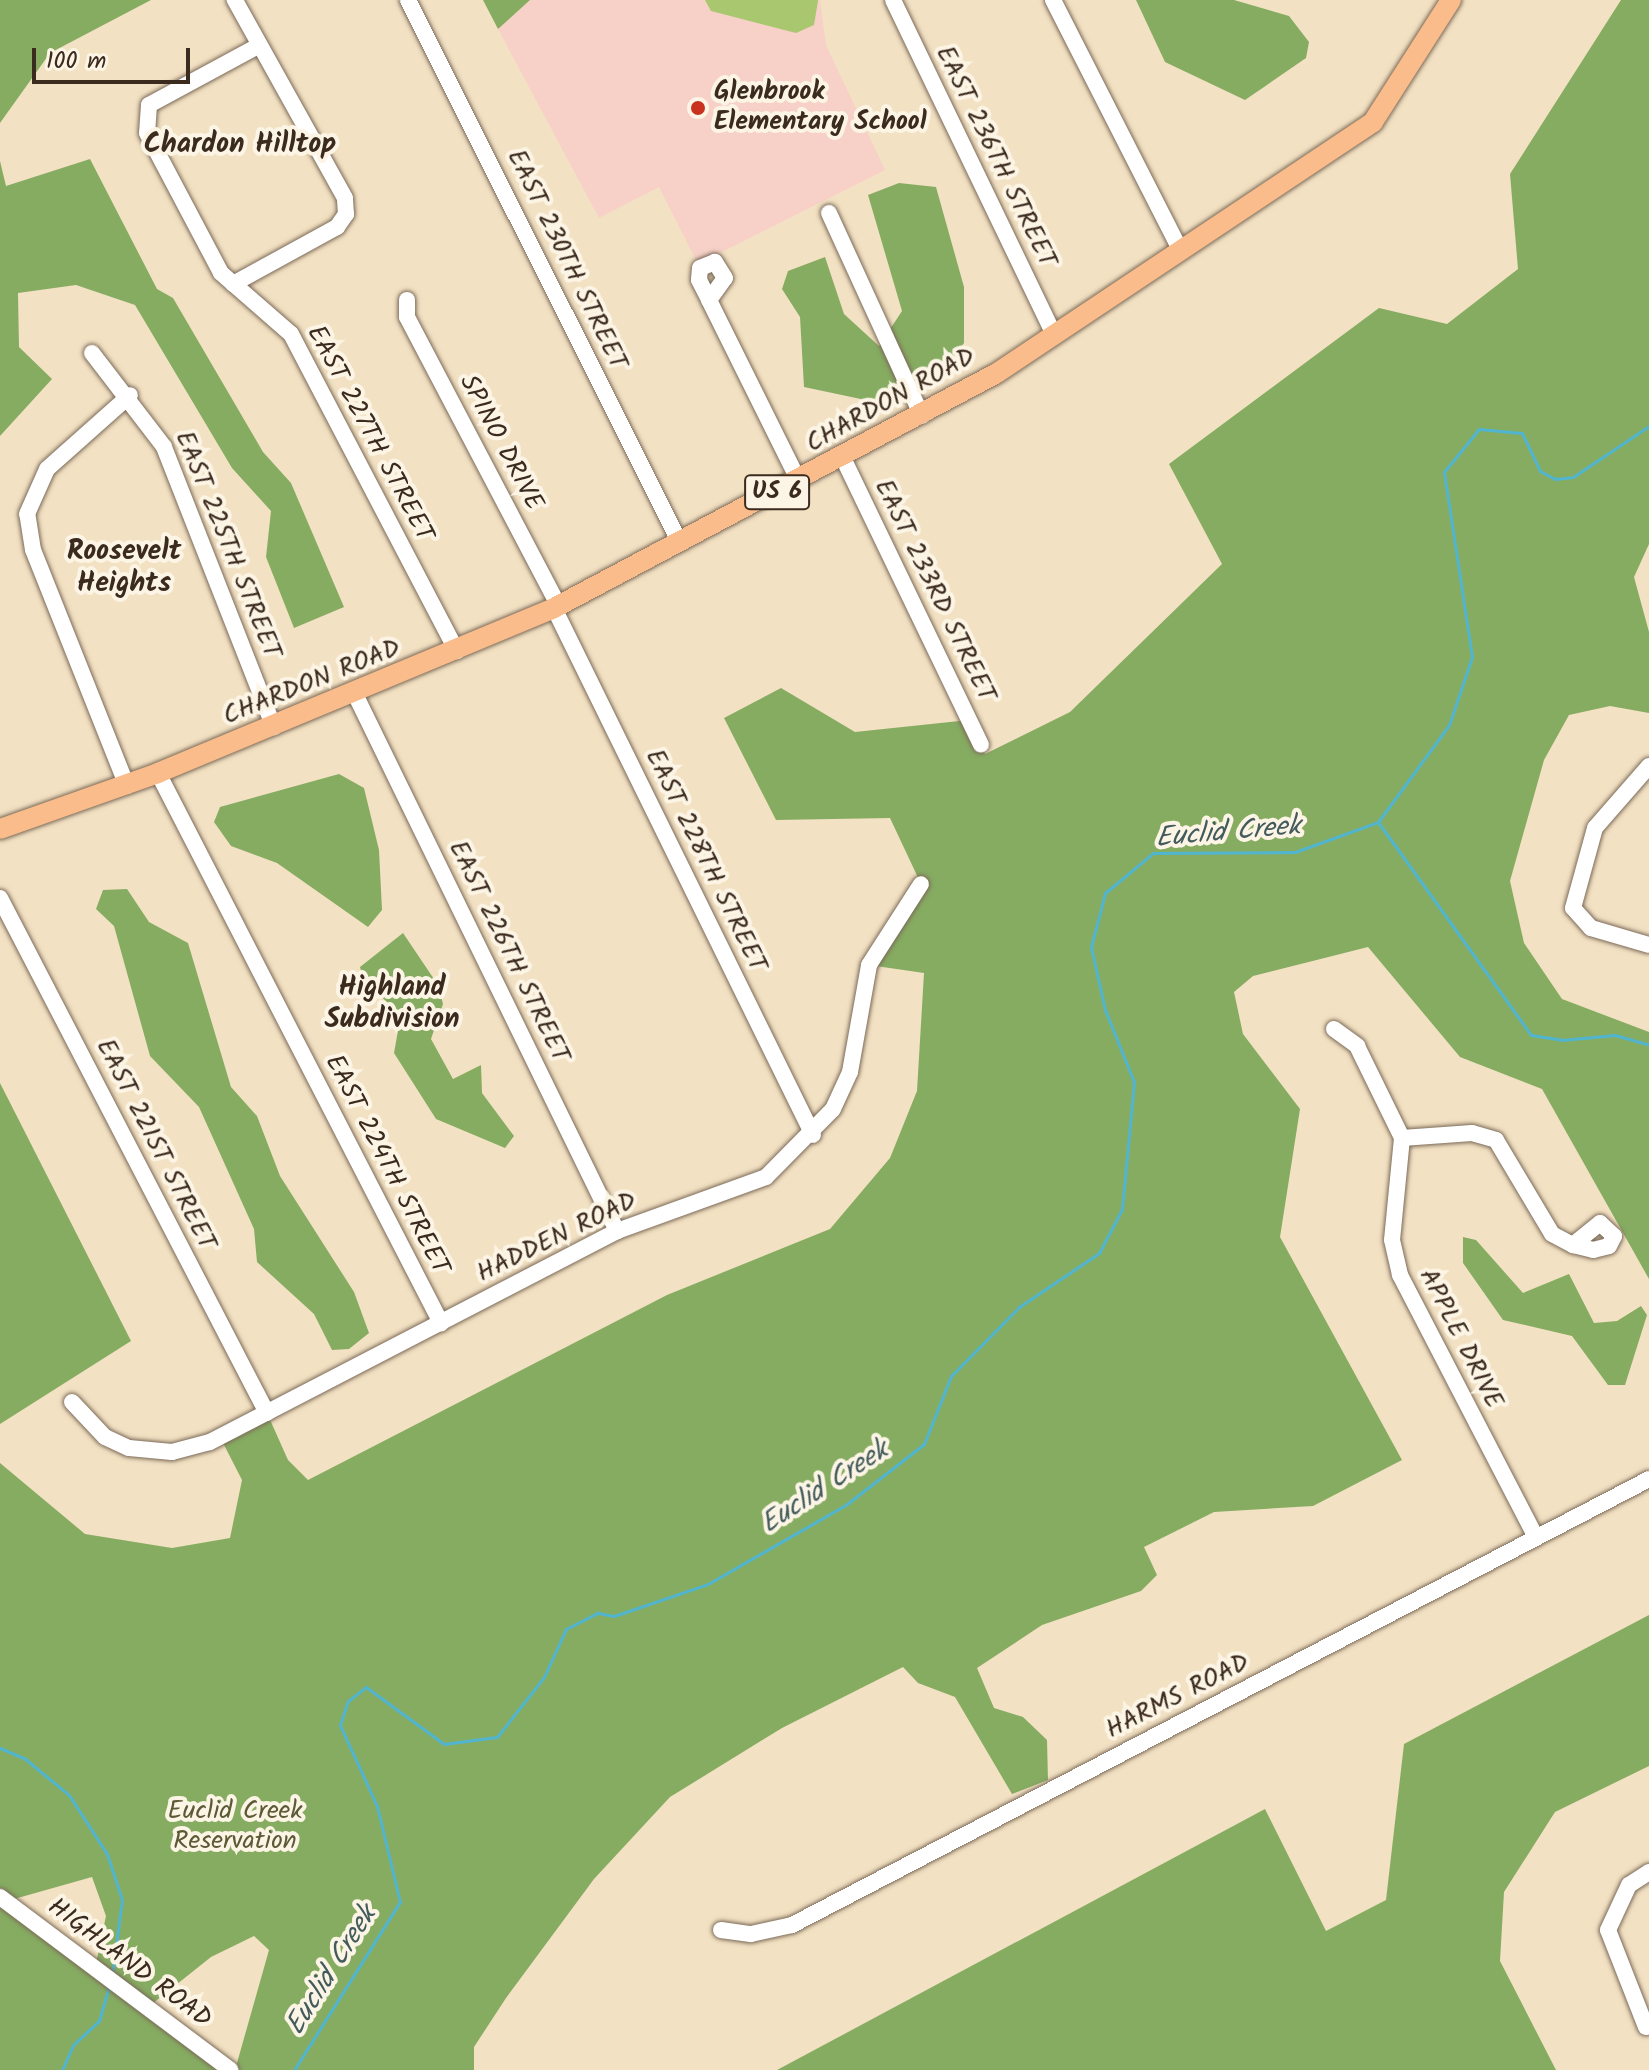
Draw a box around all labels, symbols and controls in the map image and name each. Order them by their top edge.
scale bar [36,32,194,82]
street label: EAST 236TH STREET [928,41,1062,273]
text: 100 m [46,42,106,81]
place label: Glenbrook Elementary School [714,77,927,138]
marker: Glenbrook Elementary School [689,99,707,117]
district label: Chardon Hilltop [144,128,336,162]
street label: EAST 230TH STREET [499,145,633,375]
street label: EAST 227TH STREET [299,321,439,547]
street label: CHARDON ROAD [801,342,981,460]
street label: SPINO DRIVE [451,370,549,516]
street label: EAST 225TH STREET [167,427,287,663]
road number: US 6 [743,472,811,512]
street label: EAST 233RD STREET [867,475,1001,707]
district label: Roosevelt Heights [67,535,181,601]
street label: CHARDON ROAD [219,633,405,733]
street label: EAST 228TH STREET [637,745,773,977]
water label: Euclid Creek [1154,810,1302,856]
street label: EAST 226TH STREET [441,836,575,1068]
district label: Highland Subdivision [324,971,460,1037]
street label: EAST 221ST STREET [88,1034,222,1256]
street label: EAST 224TH STREET [317,1050,455,1280]
street label: HADDEN ROAD [472,1186,642,1290]
street label: APPLE DRIVE [1411,1264,1509,1414]
water label: Euclid Creek [755,1434,895,1542]
street label: HARMS ROAD [1101,1647,1255,1747]
park label: Euclid Creek Reservation [167,1796,303,1858]
street label: HIGHLAND ROAD [41,1892,217,2036]
water label: Euclid Creek [279,1900,385,2042]

